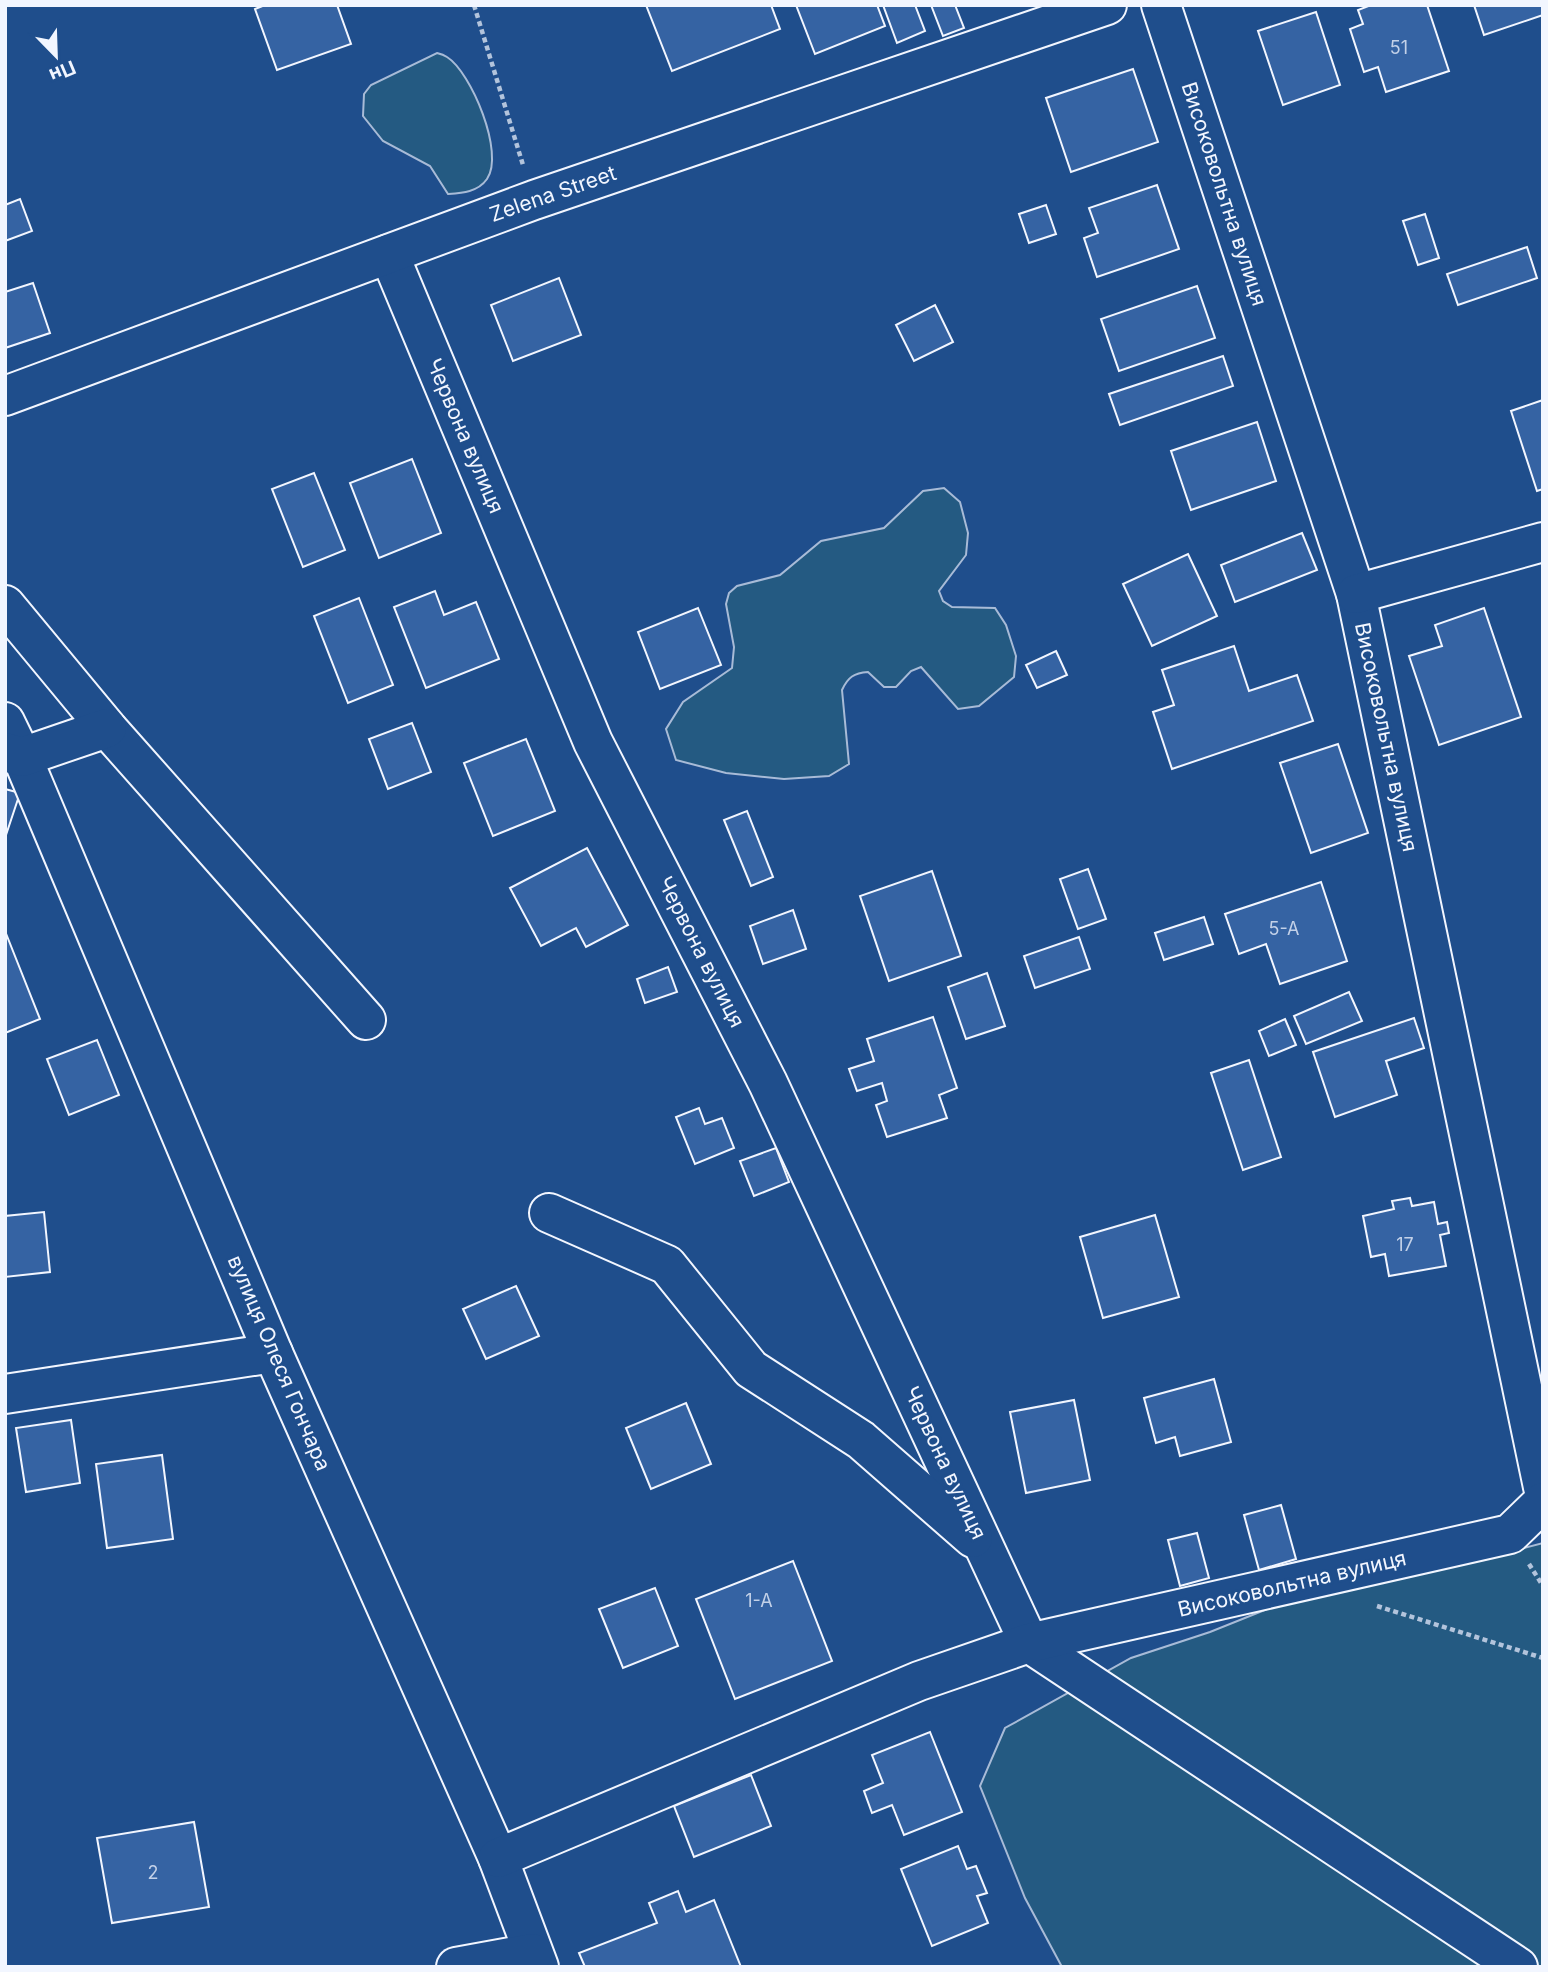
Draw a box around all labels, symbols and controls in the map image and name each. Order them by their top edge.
north arrow [21,21,91,91]
house number: 51 [1390,37,1408,58]
text: Пн [46,56,79,87]
street label: Високовольтна вулиця [1176,79,1272,309]
street label: Zelena Street [486,160,619,227]
street label: Червона вулиця [422,355,509,517]
street label: Високовольтна вулиця [1350,620,1423,854]
street label: Червона вулиця [653,872,750,1031]
house number: 5-А [1268,918,1300,939]
house number: 17 [1396,1234,1414,1255]
street label: вулиця Олеся Гончара [223,1251,336,1474]
street label: Червона вулиця [899,1382,992,1543]
street label: Високовольтна вулиця [1175,1545,1409,1622]
house number: 1-А [745,1590,773,1611]
house number: 2 [148,1862,158,1883]

